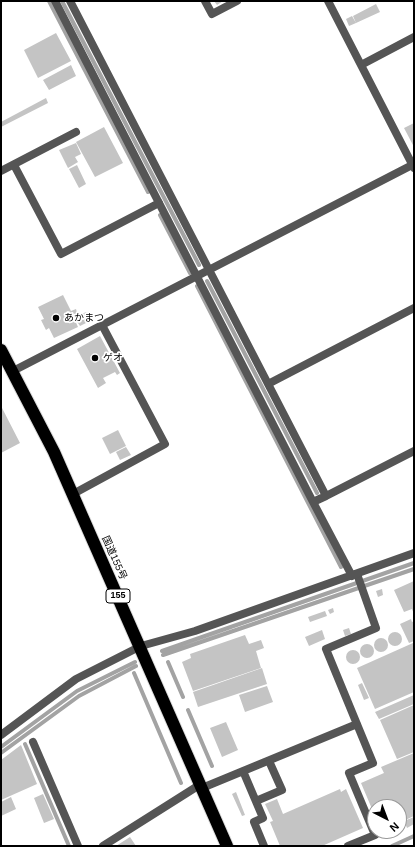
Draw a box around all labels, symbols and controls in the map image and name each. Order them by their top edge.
place label: あかまつ [64,312,104,324]
marker: あかまつ [51,313,61,323]
place label: ゲオ [103,352,123,364]
marker: ゲオ [90,353,100,363]
street label: 国道155号 [99,534,129,582]
road number: 155 [106,589,130,603]
north arrow [367,799,407,839]
text: N [387,820,401,834]

